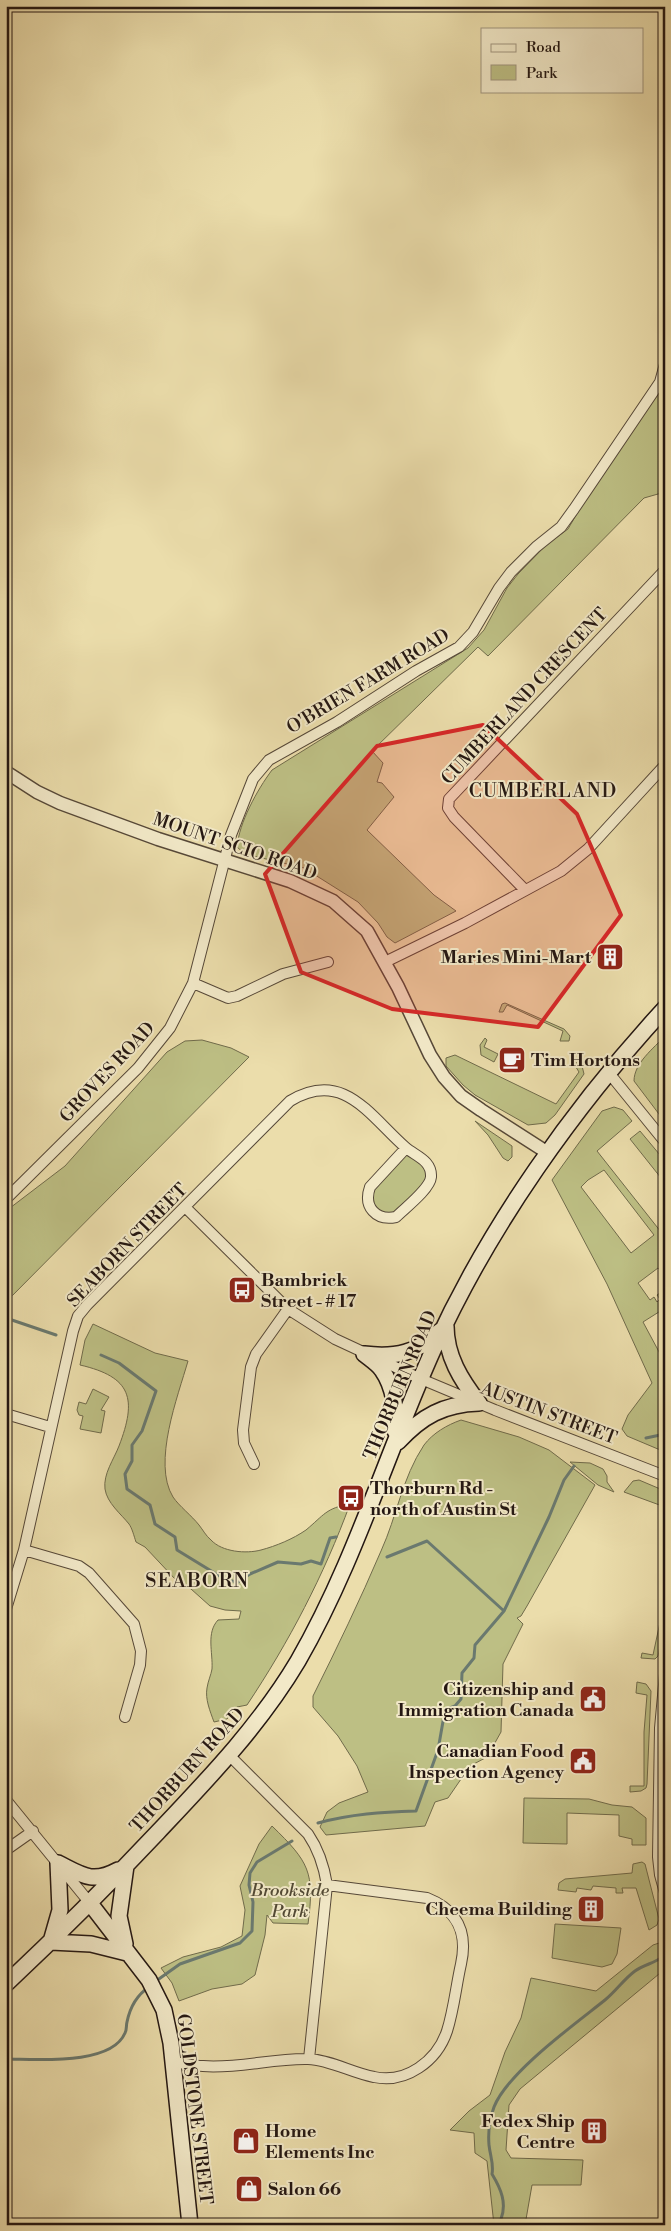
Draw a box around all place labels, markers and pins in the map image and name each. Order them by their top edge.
building icon: Maries Mini-Mart [595,942,625,972]
place label: Maries Mini-Mart [441,946,592,969]
cafe icon: Tim Hortons [497,1045,527,1075]
place label: Tim Hortons [531,1049,640,1072]
place label: Bambrick Street - # 17 [261,1269,357,1313]
bus stop icon: Bambrick Street - # 17 [227,1275,257,1305]
place label: Thorburn Rd - north of Austin St [370,1477,517,1521]
bus stop icon: Thorburn Rd - north of Austin St [336,1483,366,1513]
place label: Citizenship and Immigration Canada [398,1678,574,1722]
public building icon: Citizenship and Immigration Canada [578,1684,608,1714]
place label: Canadian Food Inspection Agency [409,1740,565,1784]
public building icon: Canadian Food Inspection Agency [568,1746,598,1776]
building icon: Cheema Building [576,1894,606,1924]
place label: Cheema Building [425,1898,573,1921]
place label: Fedex Ship Centre [481,2110,575,2154]
building icon: Fedex Ship Centre [579,2116,609,2146]
place label: Home Elements Inc [265,2120,375,2164]
shop icon: Home Elements Inc [231,2126,261,2156]
shop icon: Salon 66 [234,2174,264,2204]
place label: Salon 66 [268,2178,341,2201]

